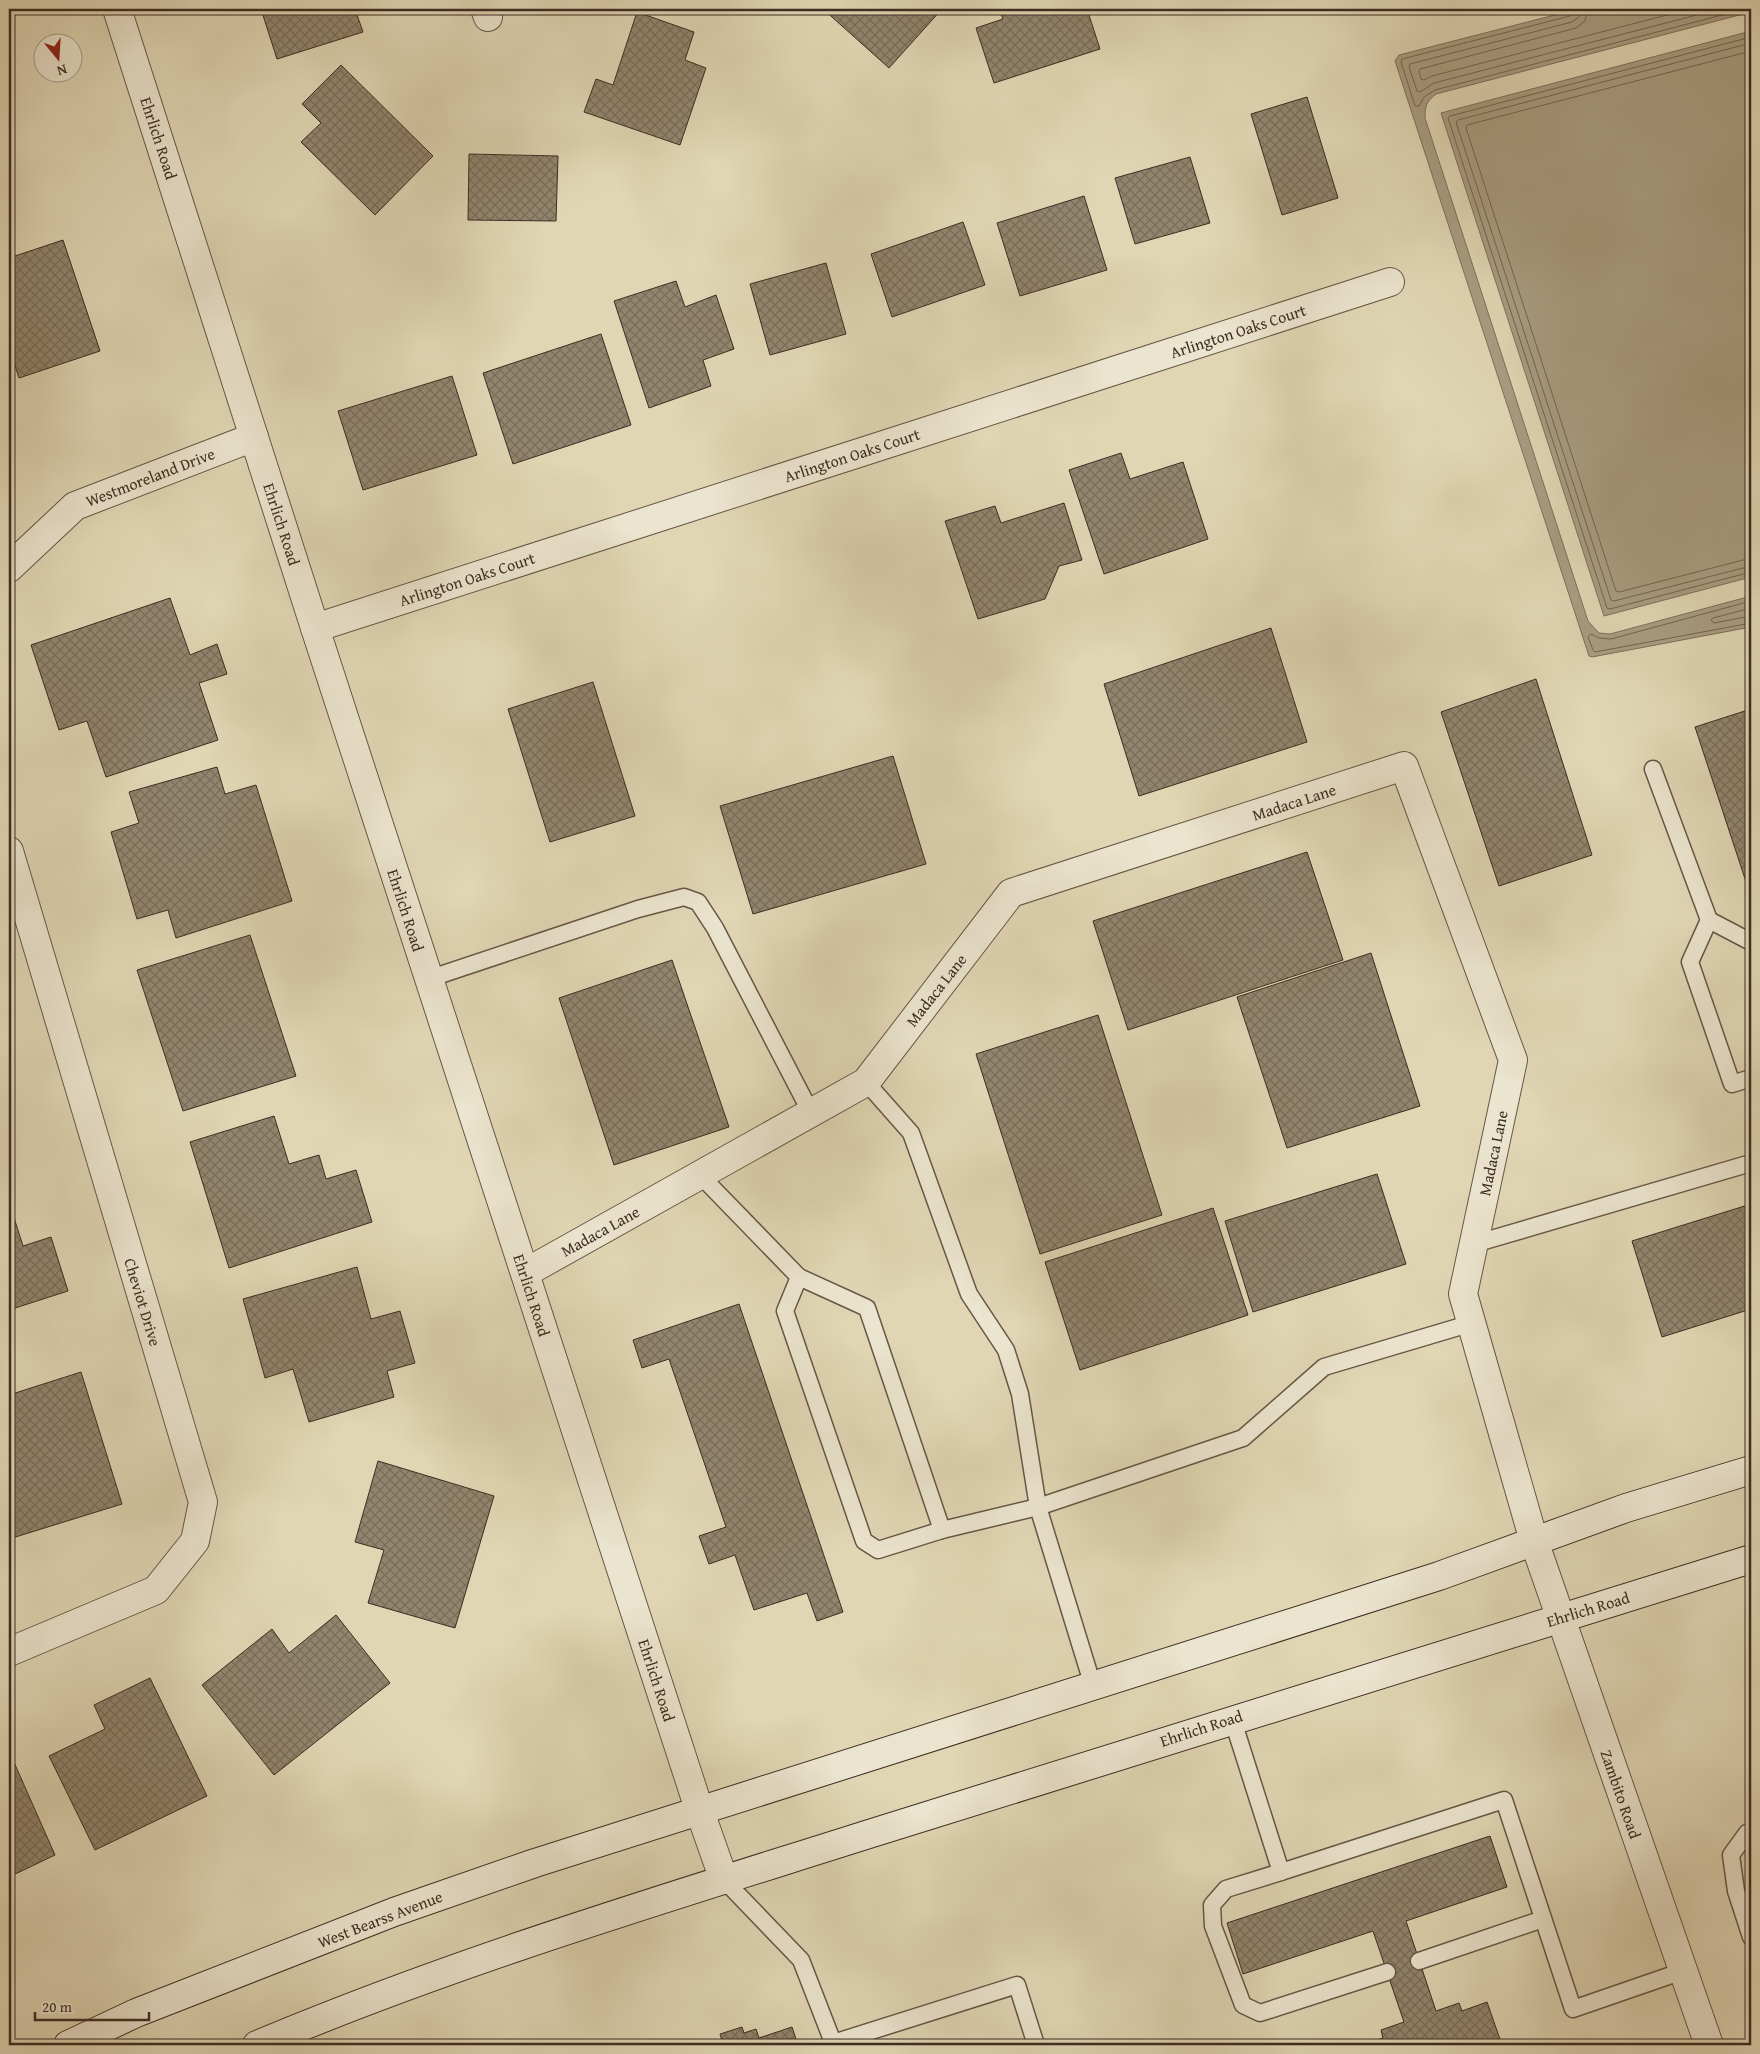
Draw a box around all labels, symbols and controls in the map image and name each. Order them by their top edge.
north arrow [32,32,82,82]
text: N [54,59,70,82]
street label: Ehrlich Road [134,94,184,183]
street label: Arlington Oaks Court [1167,298,1309,364]
street label: Arlington Oaks Court [781,422,923,488]
street label: Westmoreland Drive [82,441,218,513]
street label: Ehrlich Road [257,480,307,569]
street label: Arlington Oaks Court [396,546,538,612]
street label: Madaca Lane [1249,777,1339,827]
street label: Ehrlich Road [381,866,431,955]
street label: Madaca Lane [900,948,972,1032]
street label: Madaca Lane [1472,1108,1514,1198]
street label: Madaca Lane [556,1199,644,1263]
street label: Ehrlich Road [507,1251,557,1340]
street label: Cheviot Drive [118,1255,168,1349]
street label: Ehrlich Road [1544,1585,1633,1633]
street label: Ehrlich Road [632,1636,682,1725]
street label: Ehrlich Road [1157,1703,1246,1753]
street label: Zambito Road [1595,1746,1648,1842]
street label: West Bearss Avenue [314,1884,446,1954]
scale bar [35,1989,149,2021]
text: 20 m [42,1996,73,2017]

